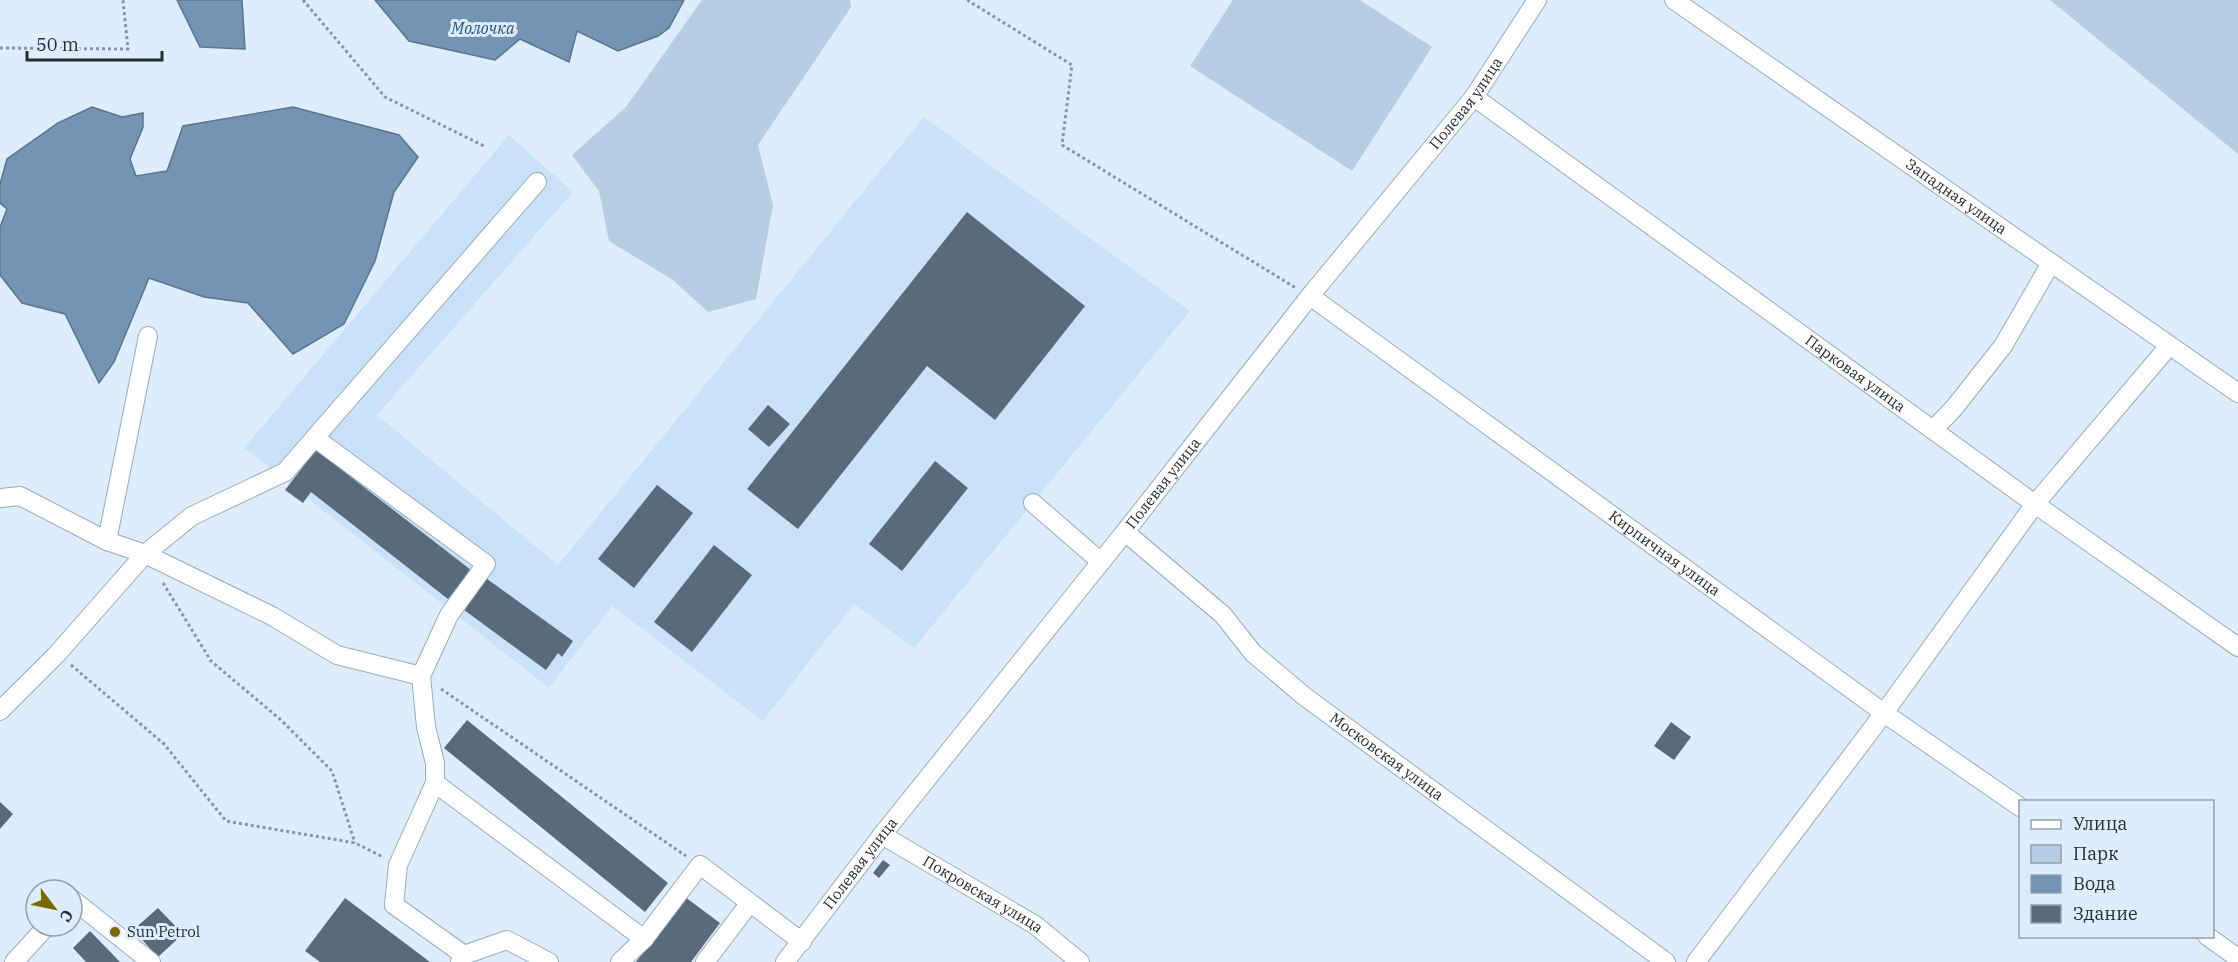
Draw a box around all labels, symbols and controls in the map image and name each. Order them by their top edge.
water label: Молочка [450,18,515,38]
scale bar [27,24,162,62]
text: 50 m [36,33,79,56]
street label: Полевая улица [1425,53,1506,153]
street label: Западная улица [1902,154,2011,238]
street label: Парковая улица [1802,330,1909,416]
street label: Полевая улица [1121,434,1204,532]
street label: Кирпичная улица [1605,506,1724,600]
street label: Московская улица [1326,708,1447,804]
legend [2019,800,2214,938]
text: Улица [2073,812,2128,835]
street label: Полевая улица [819,814,901,913]
text: Парк [2073,842,2119,865]
street label: Покровская улица [919,851,1047,937]
text: Вода [2073,872,2116,895]
north arrow [24,878,84,938]
text: Здание [2073,902,2138,925]
text: С [55,906,78,926]
place label: Sun Petrol [127,922,200,941]
marker: Sun Petrol [108,925,122,939]

